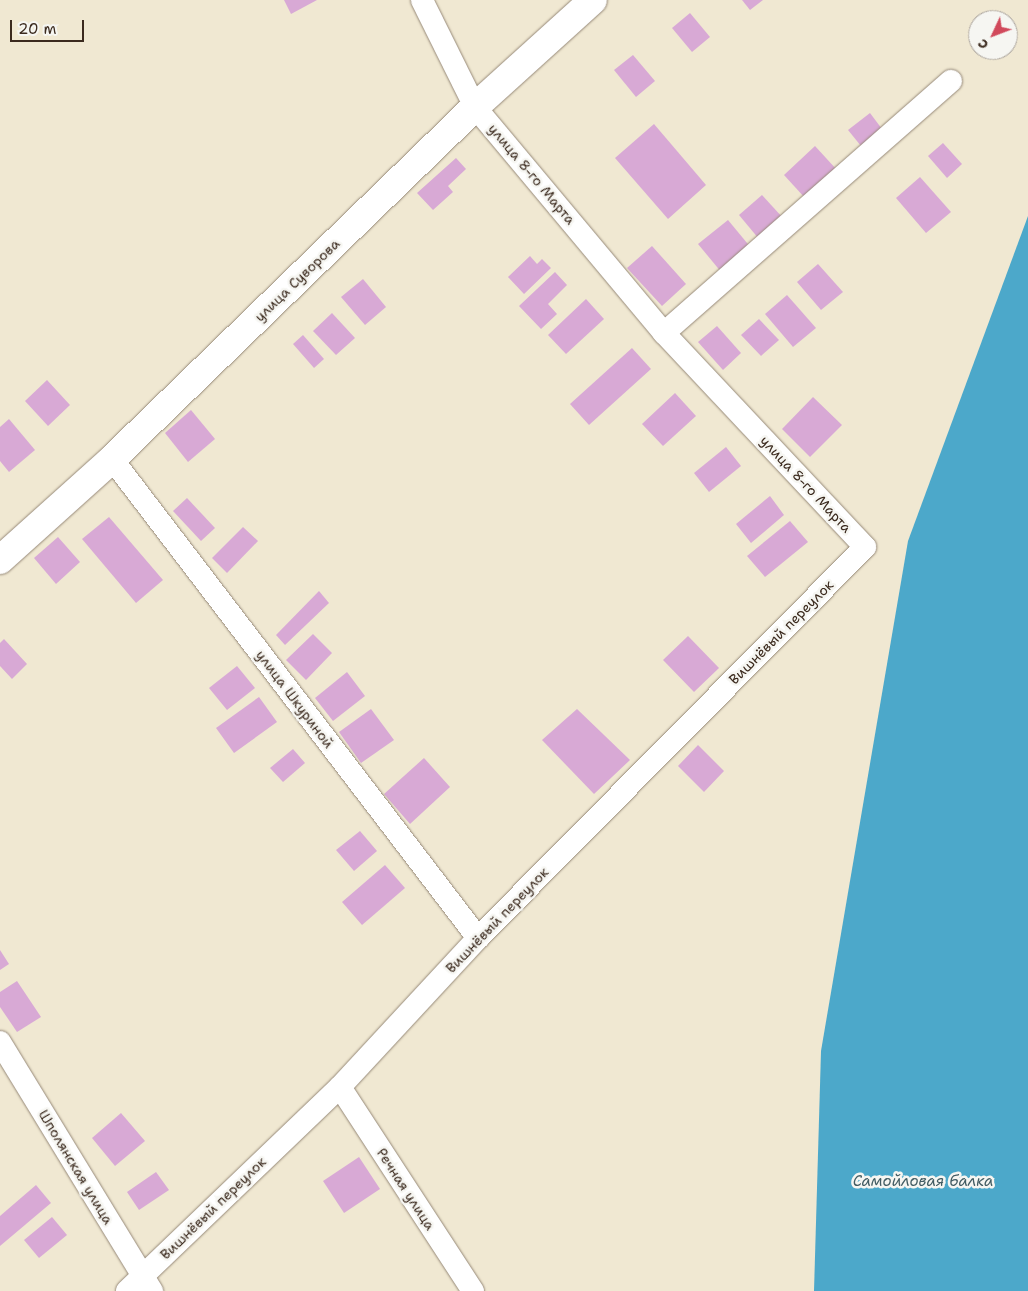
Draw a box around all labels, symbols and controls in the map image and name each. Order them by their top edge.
scale bar [12,10,86,42]
north arrow [968,10,1018,60]
text: 20 m [18,19,57,39]
text: С [973,35,992,54]
street label: улица 8-го Марта [485,120,579,228]
street label: улица Суворова [251,235,343,325]
street label: улица 8-го Марта [757,432,855,536]
street label: Вишнёвый переулок [725,576,837,688]
street label: улица Шкуриной [253,647,337,751]
street label: Вишнёвый переулок [442,864,552,976]
street label: Шполянская улица [35,1107,117,1227]
street label: Речная улица [373,1145,439,1233]
street label: Вишнёвый переулок [157,1153,269,1263]
water label: Самойловая балка [853,1173,993,1191]

